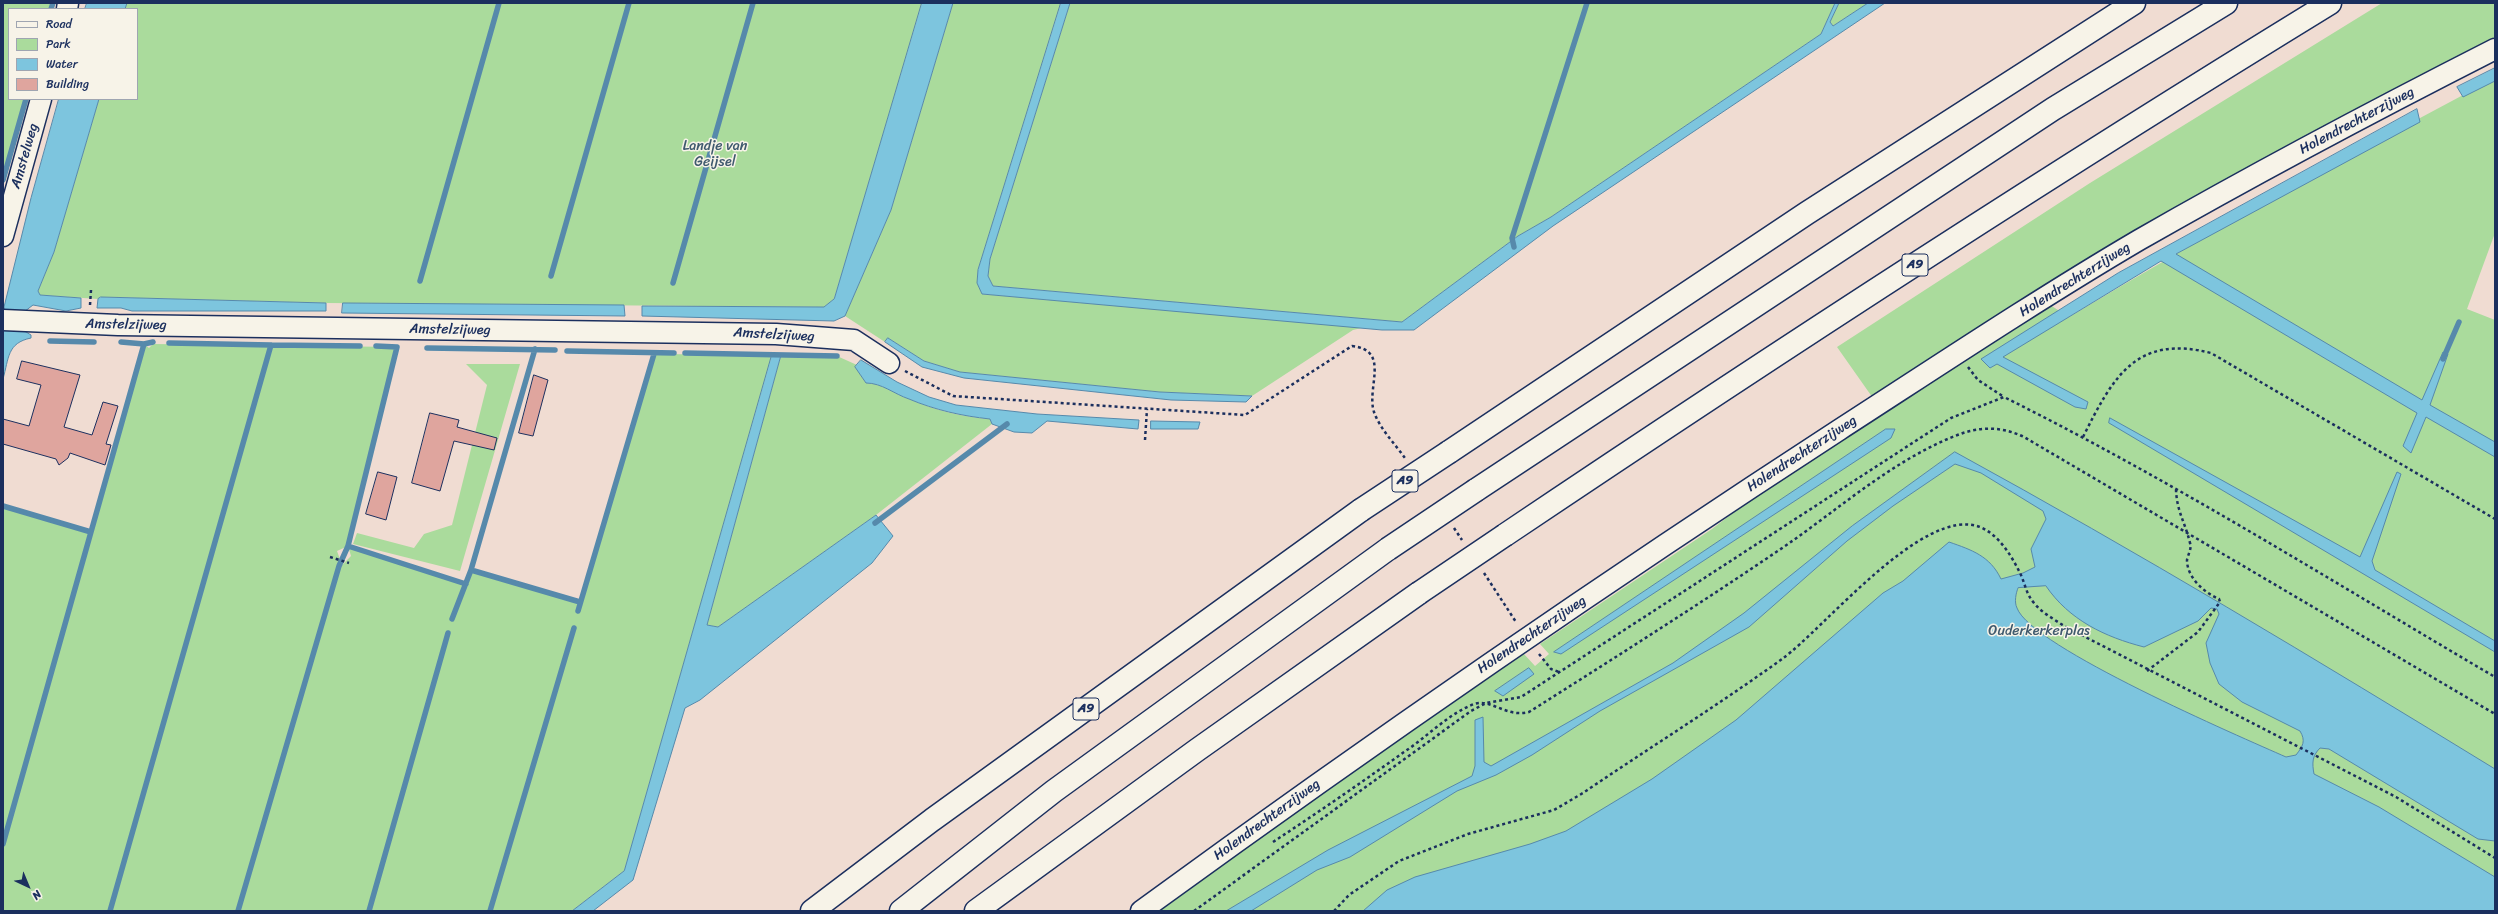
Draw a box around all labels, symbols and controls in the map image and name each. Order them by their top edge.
legend [8,8,138,100]
text: Road [46,13,72,35]
text: Park [46,33,71,55]
text: Water [46,53,78,75]
text: Building [46,73,89,95]
street label: Holendrechterzijweg [2297,84,2417,158]
street label: Amstelweg [8,121,42,191]
park label: Landje van Geijsel [683,138,747,170]
street label: Holendrechterzijweg [2016,239,2134,321]
road number: A9 [1902,254,1928,276]
street label: Amstelzijweg [85,316,167,334]
street label: Amstelzijweg [409,321,491,339]
street label: Amstelzijweg [733,324,815,346]
street label: Holendrechterzijweg [1744,412,1860,496]
road number: A9 [1392,470,1418,492]
street label: Holendrechterzijweg [1474,592,1590,678]
park label: Ouderkerkerplas [1988,623,2090,639]
road number: A9 [1073,698,1099,720]
street label: Holendrechterzijweg [1210,776,1324,864]
north arrow [8,866,48,906]
text: N [27,886,46,904]

